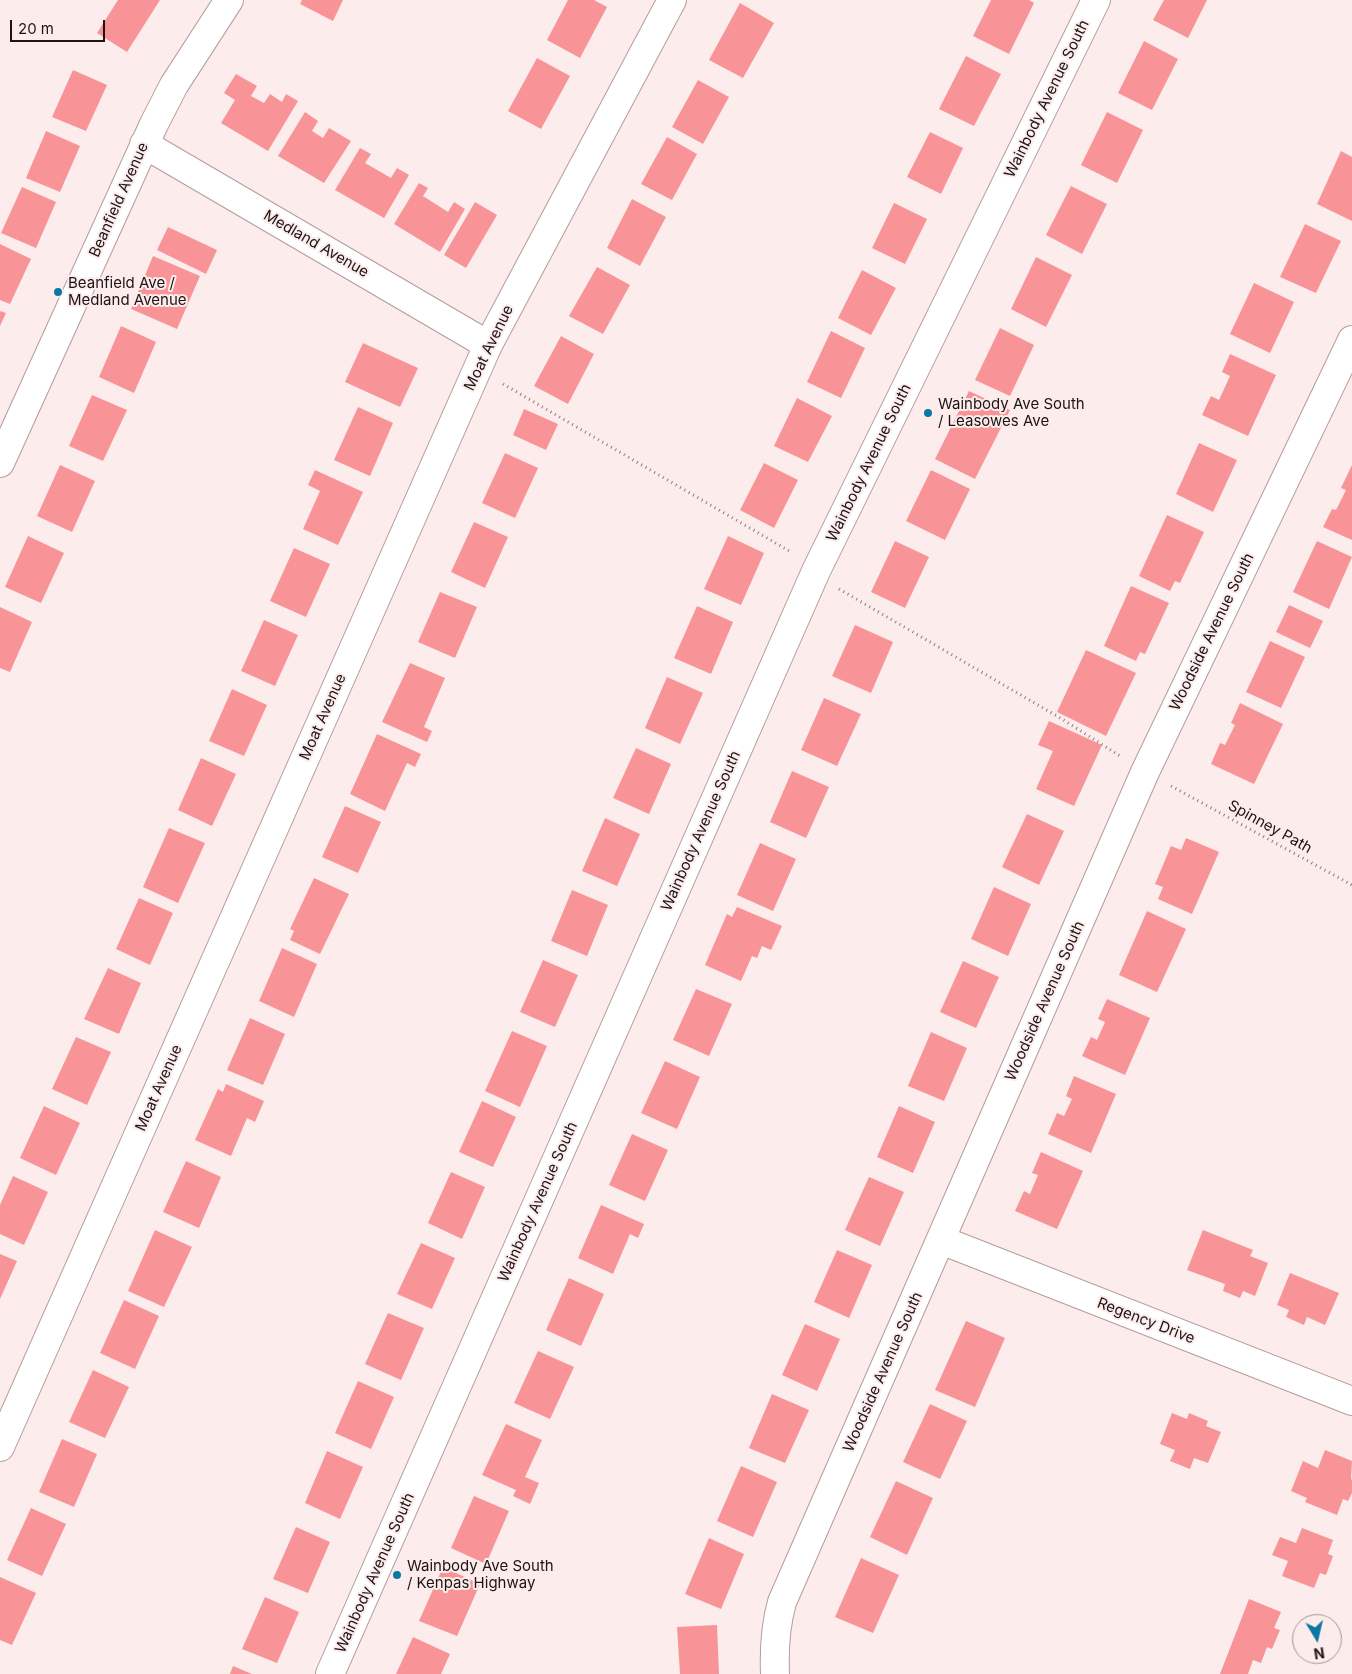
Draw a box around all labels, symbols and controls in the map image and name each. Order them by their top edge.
scale bar [12,10,108,42]
street label: Wainbody Avenue South [1001,17,1093,181]
text: 20 m [18,19,54,38]
street label: Beanfield Avenue [86,140,152,260]
street label: Medland Avenue [260,207,372,281]
place label: Beanfield Ave / Medland Avenue [68,274,186,309]
marker: Beanfield Ave / Medland Avenue [52,286,64,298]
street label: Moat Avenue [461,302,517,394]
street label: Wainbody Avenue South [823,381,915,545]
place label: Wainbody Ave South / Leasowes Ave [938,395,1085,430]
marker: Wainbody Ave South / Leasowes Ave [922,407,934,419]
street label: Woodside Avenue South [1166,550,1258,714]
street label: Moat Avenue [296,671,350,763]
street label: Wainbody Avenue South [658,748,744,914]
street label: Spinney Path [1225,797,1315,857]
street label: Woodside Avenue South [1002,918,1088,1084]
street label: Moat Avenue [132,1042,186,1134]
street label: Wainbody Avenue South [495,1119,581,1285]
street label: Woodside Avenue South [840,1289,926,1455]
street label: Regency Drive [1095,1294,1197,1348]
street label: Wainbody Avenue South [332,1490,418,1656]
place label: Wainbody Ave South / Kenpas Highway [407,1557,554,1592]
marker: Wainbody Ave South / Kenpas Highway [391,1569,403,1581]
north arrow [1292,1614,1342,1664]
text: N [1313,1644,1326,1663]

